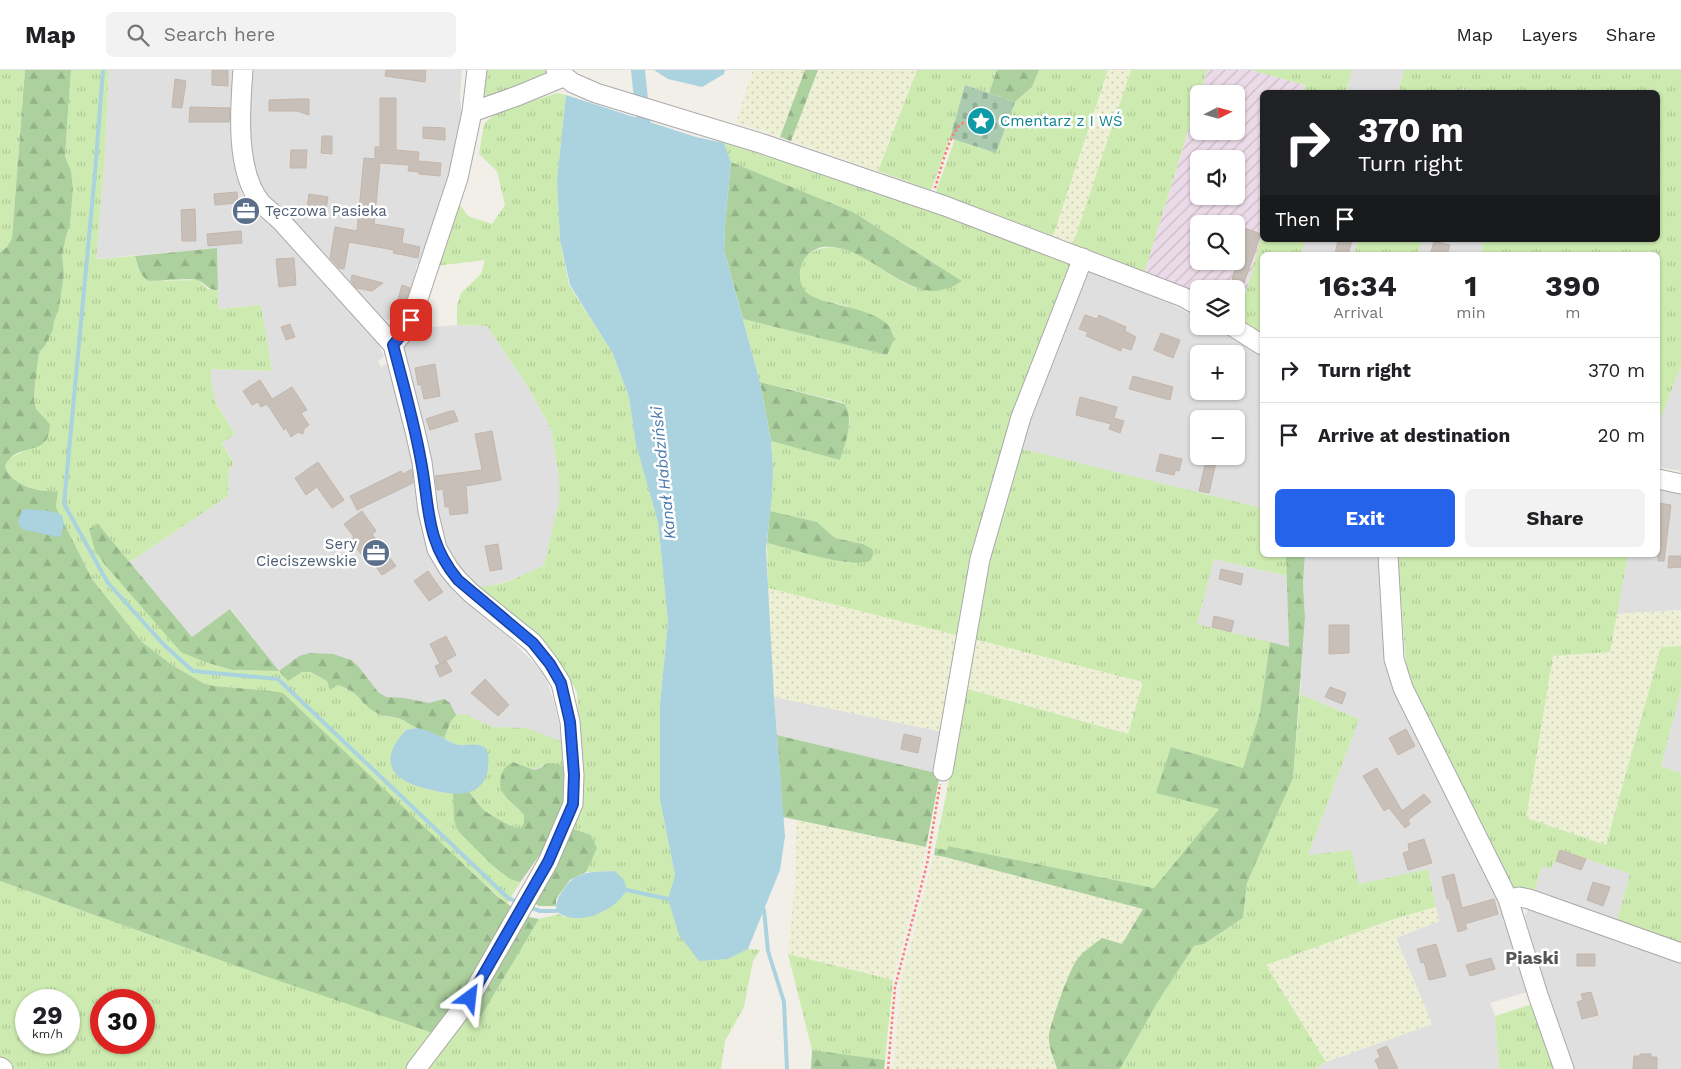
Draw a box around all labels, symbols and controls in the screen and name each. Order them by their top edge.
search box [106,12,456,57]
text: Map [25,21,76,49]
icon: search [124,21,152,49]
text: Search here [164,23,275,46]
text: Map [1456,24,1493,45]
text: Layers [1521,24,1578,45]
text: Share [1606,24,1656,45]
north arrow [1190,85,1245,140]
map controls [1190,85,1245,465]
place icon: Cmentarz z I WŚ [966,106,996,136]
text: 370 m [1358,109,1464,151]
icon: right [1275,110,1340,175]
place label: Cmentarz z I WŚ [1000,111,1123,130]
button: sound [1190,150,1245,205]
text: Turn right [1358,151,1463,176]
office icon: Tęczowa Pasieka [231,196,261,226]
place label: Tęczowa Pasieka [265,202,387,220]
icon: arrive [1331,205,1359,233]
text: Then [1275,208,1321,231]
button: search [1190,215,1245,270]
text: 16:34 [1319,268,1397,303]
text: 1 [1465,268,1477,303]
text: 390 [1545,268,1601,303]
button: layers [1190,280,1245,335]
pin [390,299,432,341]
text: Arrival [1333,303,1383,322]
text: min [1456,303,1486,322]
text: m [1565,303,1580,322]
icon: arrive [397,306,425,334]
button: + [1190,345,1245,400]
icon: right [1275,356,1303,384]
text: Turn right [1318,359,1411,382]
text: 370 m [1588,359,1645,382]
water label: Kanał Habdziński [646,405,679,540]
button: − [1190,410,1245,465]
icon: arrive [1275,421,1303,449]
text: Arrive at destination [1318,424,1510,447]
text: 20 m [1598,424,1645,447]
button: Exit [1275,489,1455,547]
button: Share [1465,489,1645,547]
place label: Sery Cieciszewskie [256,535,357,570]
office icon: Sery Cieciszewskie [361,538,391,568]
district label: Piaski [1505,947,1559,968]
position arrow [443,971,495,1023]
speed limit sign: 30 [90,989,155,1054]
text: 29 [32,1001,63,1030]
text: km/h [32,1027,63,1041]

